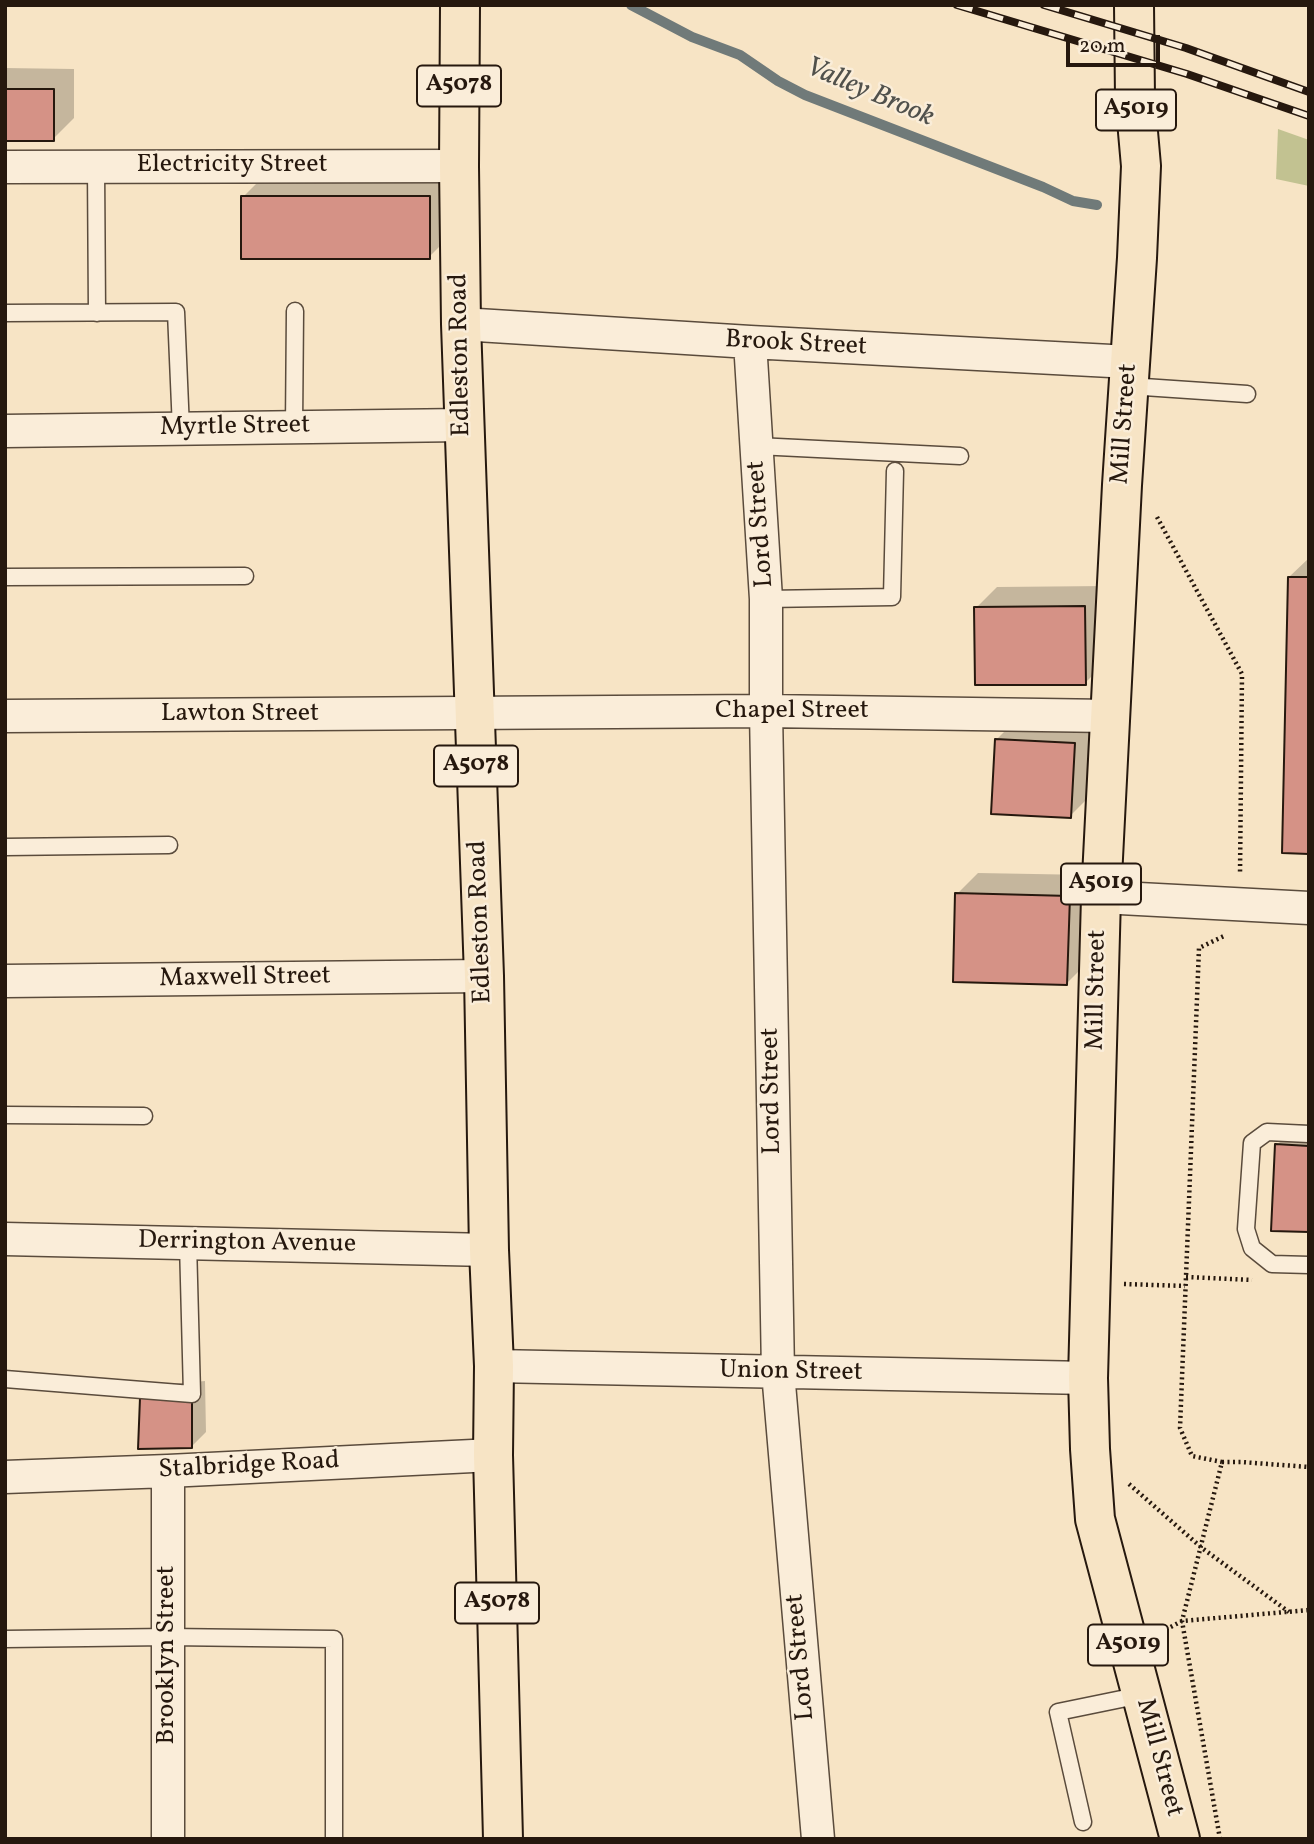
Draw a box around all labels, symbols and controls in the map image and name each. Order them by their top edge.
scale bar [1069,21,1164,65]
text: 20 m [1079,32,1125,61]
water label: Valley Brook [800,52,938,136]
road number: A5078 [417,66,501,106]
road number: A5019 [1096,90,1176,130]
street label: Electricity Street [136,150,328,182]
street label: Edleston Road [445,273,479,437]
street label: Brook Street [724,326,868,364]
street label: Mill Street [1106,363,1146,485]
street label: Myrtle Street [160,411,310,445]
street label: Lord Street [742,459,782,589]
street label: Chapel Street [715,696,869,728]
street label: Lawton Street [161,699,319,731]
road number: A5078 [434,746,518,786]
street label: Edleston Road [464,840,500,1004]
road number: A5019 [1061,864,1141,904]
street label: Mill Street [1081,929,1115,1051]
street label: Maxwell Street [159,962,331,996]
street label: Lord Street [756,1027,790,1155]
street label: Derrington Avenue [138,1226,356,1262]
street label: Union Street [719,1356,863,1390]
street label: Stalbridge Road [158,1447,340,1487]
street label: Brooklyn Street [152,1565,184,1745]
road number: A5078 [455,1582,539,1624]
street label: Lord Street [781,1592,823,1722]
road number: A5019 [1088,1624,1168,1666]
street label: Mill Street [1127,1696,1189,1820]

